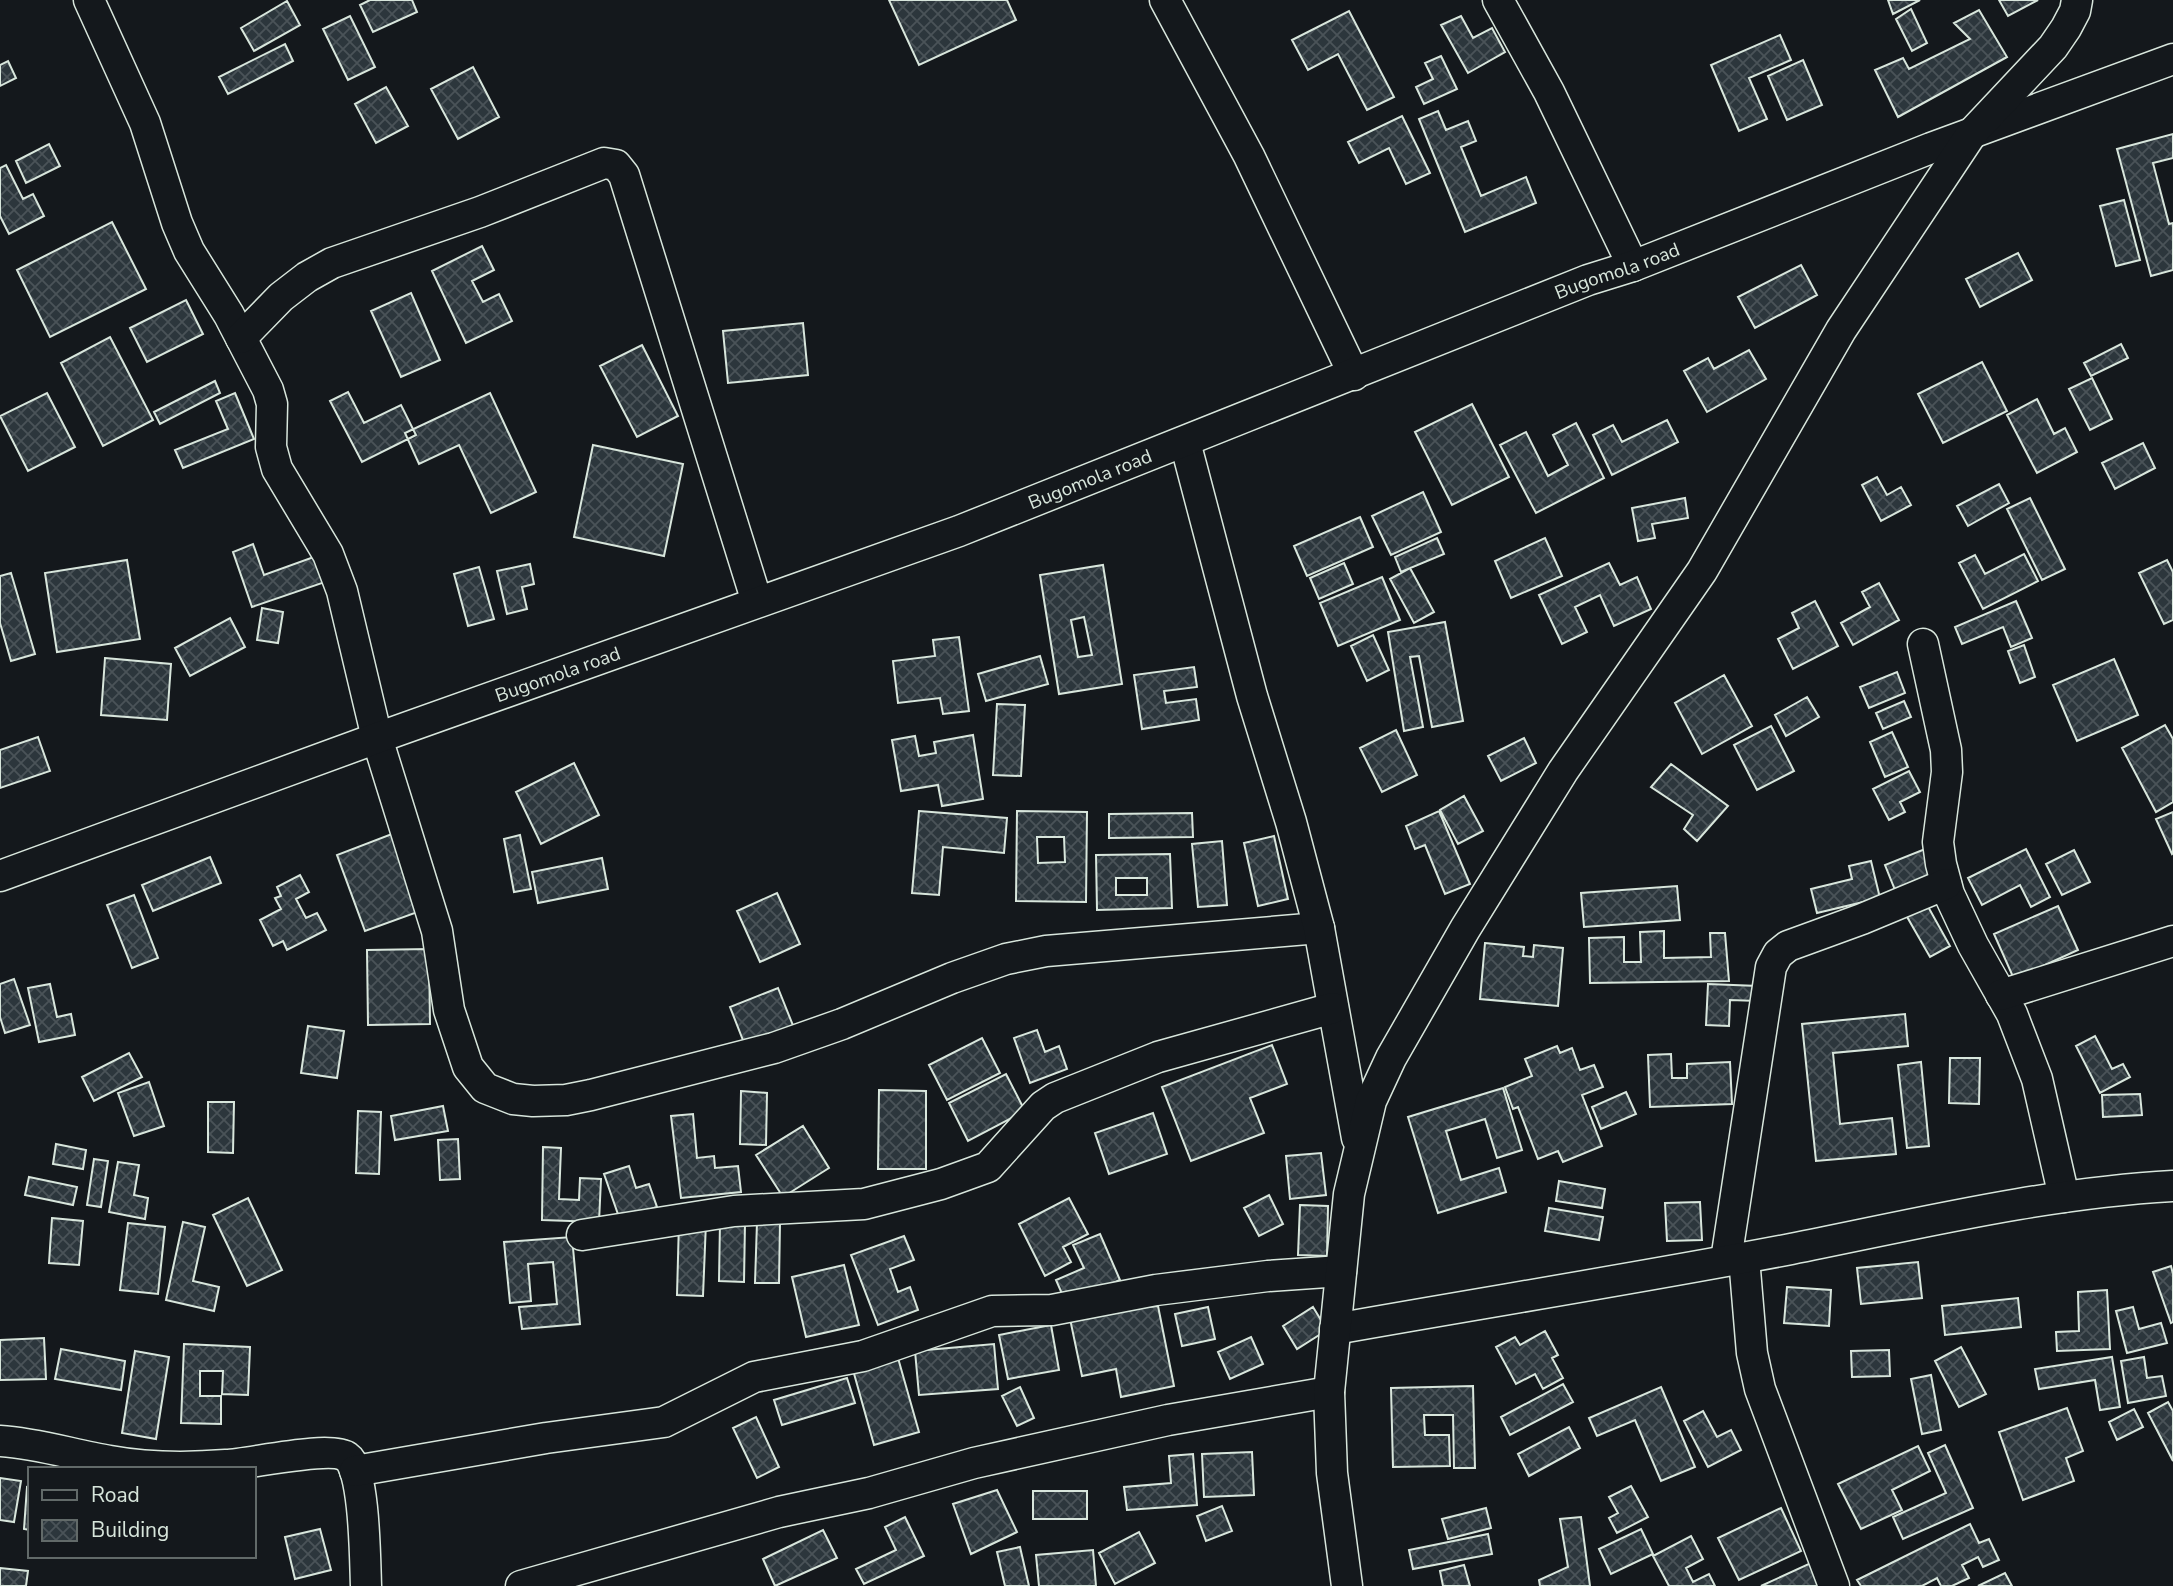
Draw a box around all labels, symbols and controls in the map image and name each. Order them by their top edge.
street label: Bugomola road [1551,237,1684,306]
street label: Bugomola road [1024,443,1156,516]
street label: Bugomola road [492,641,624,709]
legend [28,1467,256,1558]
text: Road [91,1481,140,1509]
text: Building [91,1516,169,1544]

